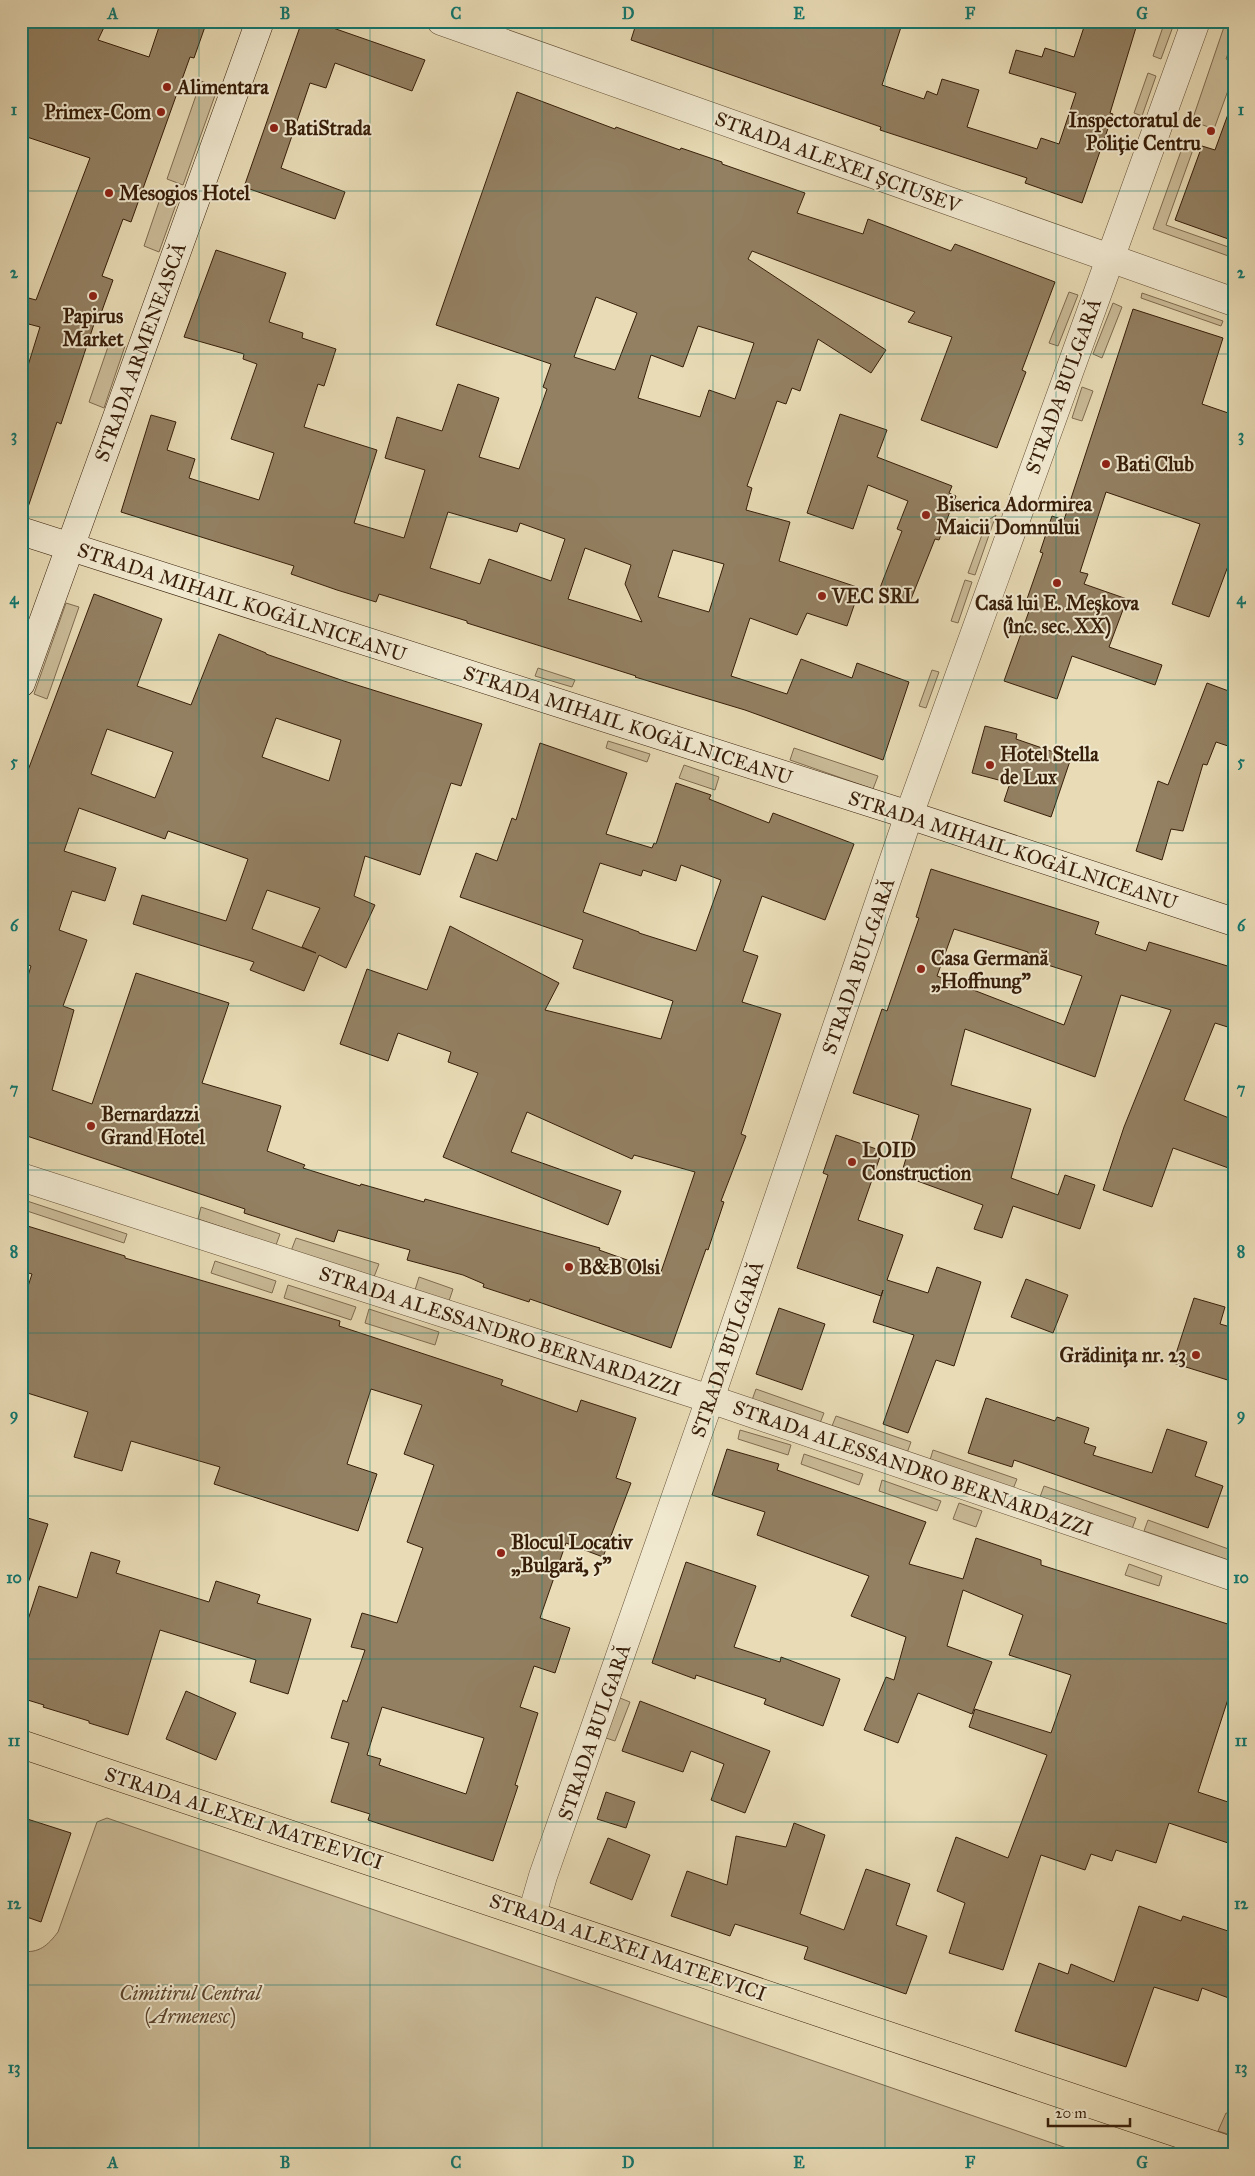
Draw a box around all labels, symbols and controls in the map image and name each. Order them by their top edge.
text: A [107,4,119,23]
text: B [280,4,290,23]
text: C [451,4,462,23]
text: D [622,4,635,23]
text: E [793,4,805,23]
text: F [965,4,976,23]
text: G [1136,4,1148,23]
place label: Alimentara [175,75,269,99]
marker: Alimentara [161,81,173,93]
text: 1 [11,100,18,119]
place label: Primex-Com [44,100,151,124]
text: 1 [1238,100,1245,119]
marker: Primex-Com [155,106,167,118]
street label: STRADA ALEXEI ȘCIUSEV [712,106,965,218]
place label: Inspectoratul de Poliție Centru [1069,108,1202,156]
place label: BatiStrada [284,116,372,140]
marker: BatiStrada [268,122,280,134]
marker: Inspectoratul de Poliție Centru [1205,125,1217,137]
place label: Mesogios Hotel [119,181,251,206]
marker: Mesogios Hotel [103,187,115,199]
street label: STRADA ARMENEASCĂ [89,238,191,465]
text: 2 [10,263,19,282]
text: 2 [1237,263,1246,282]
marker: Papirus Market [87,290,99,302]
street label: STRADA BULGARĂ [1020,294,1106,477]
place label: Papirus Market [63,304,124,351]
text: 3 [11,426,17,446]
text: 3 [1238,426,1244,446]
place label: Bati Club [1116,452,1194,476]
marker: Bati Club [1100,458,1112,470]
place label: Biserica Adormirea Maicii Domnului [936,492,1092,539]
marker: Biserica Adormirea Maicii Domnului [920,509,932,521]
street label: STRADA MIHAIL KOGĂLNICEANU [74,537,410,667]
marker: Casă lui E. Meșkova (înc. sec. XX) [1051,577,1063,589]
place label: VEC SRL [831,584,919,608]
text: 4 [10,589,20,609]
text: 4 [1237,589,1247,609]
marker: VEC SRL [816,590,828,602]
place label: Casă lui E. Meșkova (înc. sec. XX) [975,591,1139,639]
street label: STRADA MIHAIL KOGĂLNICEANU [460,660,796,790]
place label: Hotel Stella de Lux [1000,742,1099,789]
text: 5 [10,752,18,771]
text: 5 [1237,752,1245,771]
marker: Hotel Stella de Lux [984,759,996,771]
street label: STRADA MIHAIL KOGĂLNICEANU [845,785,1181,915]
street label: STRADA BULGARĂ [817,874,900,1057]
text: 6 [10,916,19,935]
text: 6 [1237,916,1246,935]
place label: Casa Germană „Hoffnung” [931,946,1049,994]
marker: Casa Germană „Hoffnung” [915,963,927,975]
text: 7 [10,1079,19,1098]
text: 7 [1237,1079,1246,1098]
place label: Bernardazzi Grand Hotel [101,1102,205,1149]
marker: Bernardazzi Grand Hotel [85,1120,97,1132]
place label: LOID Construction [862,1138,971,1185]
marker: LOID Construction [846,1156,858,1168]
text: 8 [10,1242,18,1261]
text: 8 [1237,1242,1245,1261]
place label: B&B Olsi [579,1255,661,1279]
street label: STRADA BULGARĂ [686,1257,769,1440]
street label: STRADA ALESSANDRO BERNARDAZZI [316,1261,684,1401]
marker: B&B Olsi [563,1261,575,1273]
place label: Grădinița nr. 23 [1060,1343,1186,1368]
marker: Grădinița nr. 23 [1190,1349,1202,1361]
street label: STRADA ALESSANDRO BERNARDAZZI [730,1395,1096,1541]
text: 9 [10,1405,18,1425]
text: 9 [1237,1405,1245,1425]
place label: Blocul Locativ „Bulgară, 5” [511,1530,634,1578]
marker: Blocul Locativ „Bulgară, 5” [495,1547,507,1559]
text: 10 [6,1568,22,1587]
text: 10 [1233,1568,1249,1587]
street label: STRADA BULGARĂ [553,1640,636,1823]
text: 11 [8,1731,21,1750]
text: 11 [1235,1731,1248,1750]
street label: STRADA ALEXEI MATEEVICI [102,1762,386,1874]
street label: STRADA ALEXEI MATEEVICI [486,1888,770,2006]
text: 12 [7,1894,22,1913]
text: 12 [1234,1894,1249,1913]
park label: Cimitirul Central (Armenesc) [119,1981,262,2029]
text: 13 [8,2058,20,2078]
text: 13 [1235,2058,1247,2078]
scale bar [1048,2096,1130,2128]
text: 20 m [1055,2104,1087,2122]
text: A [107,2153,119,2172]
text: B [280,2153,290,2172]
text: C [451,2153,462,2172]
text: D [622,2153,635,2172]
text: E [793,2153,805,2172]
text: F [965,2153,976,2172]
text: G [1136,2153,1148,2172]

